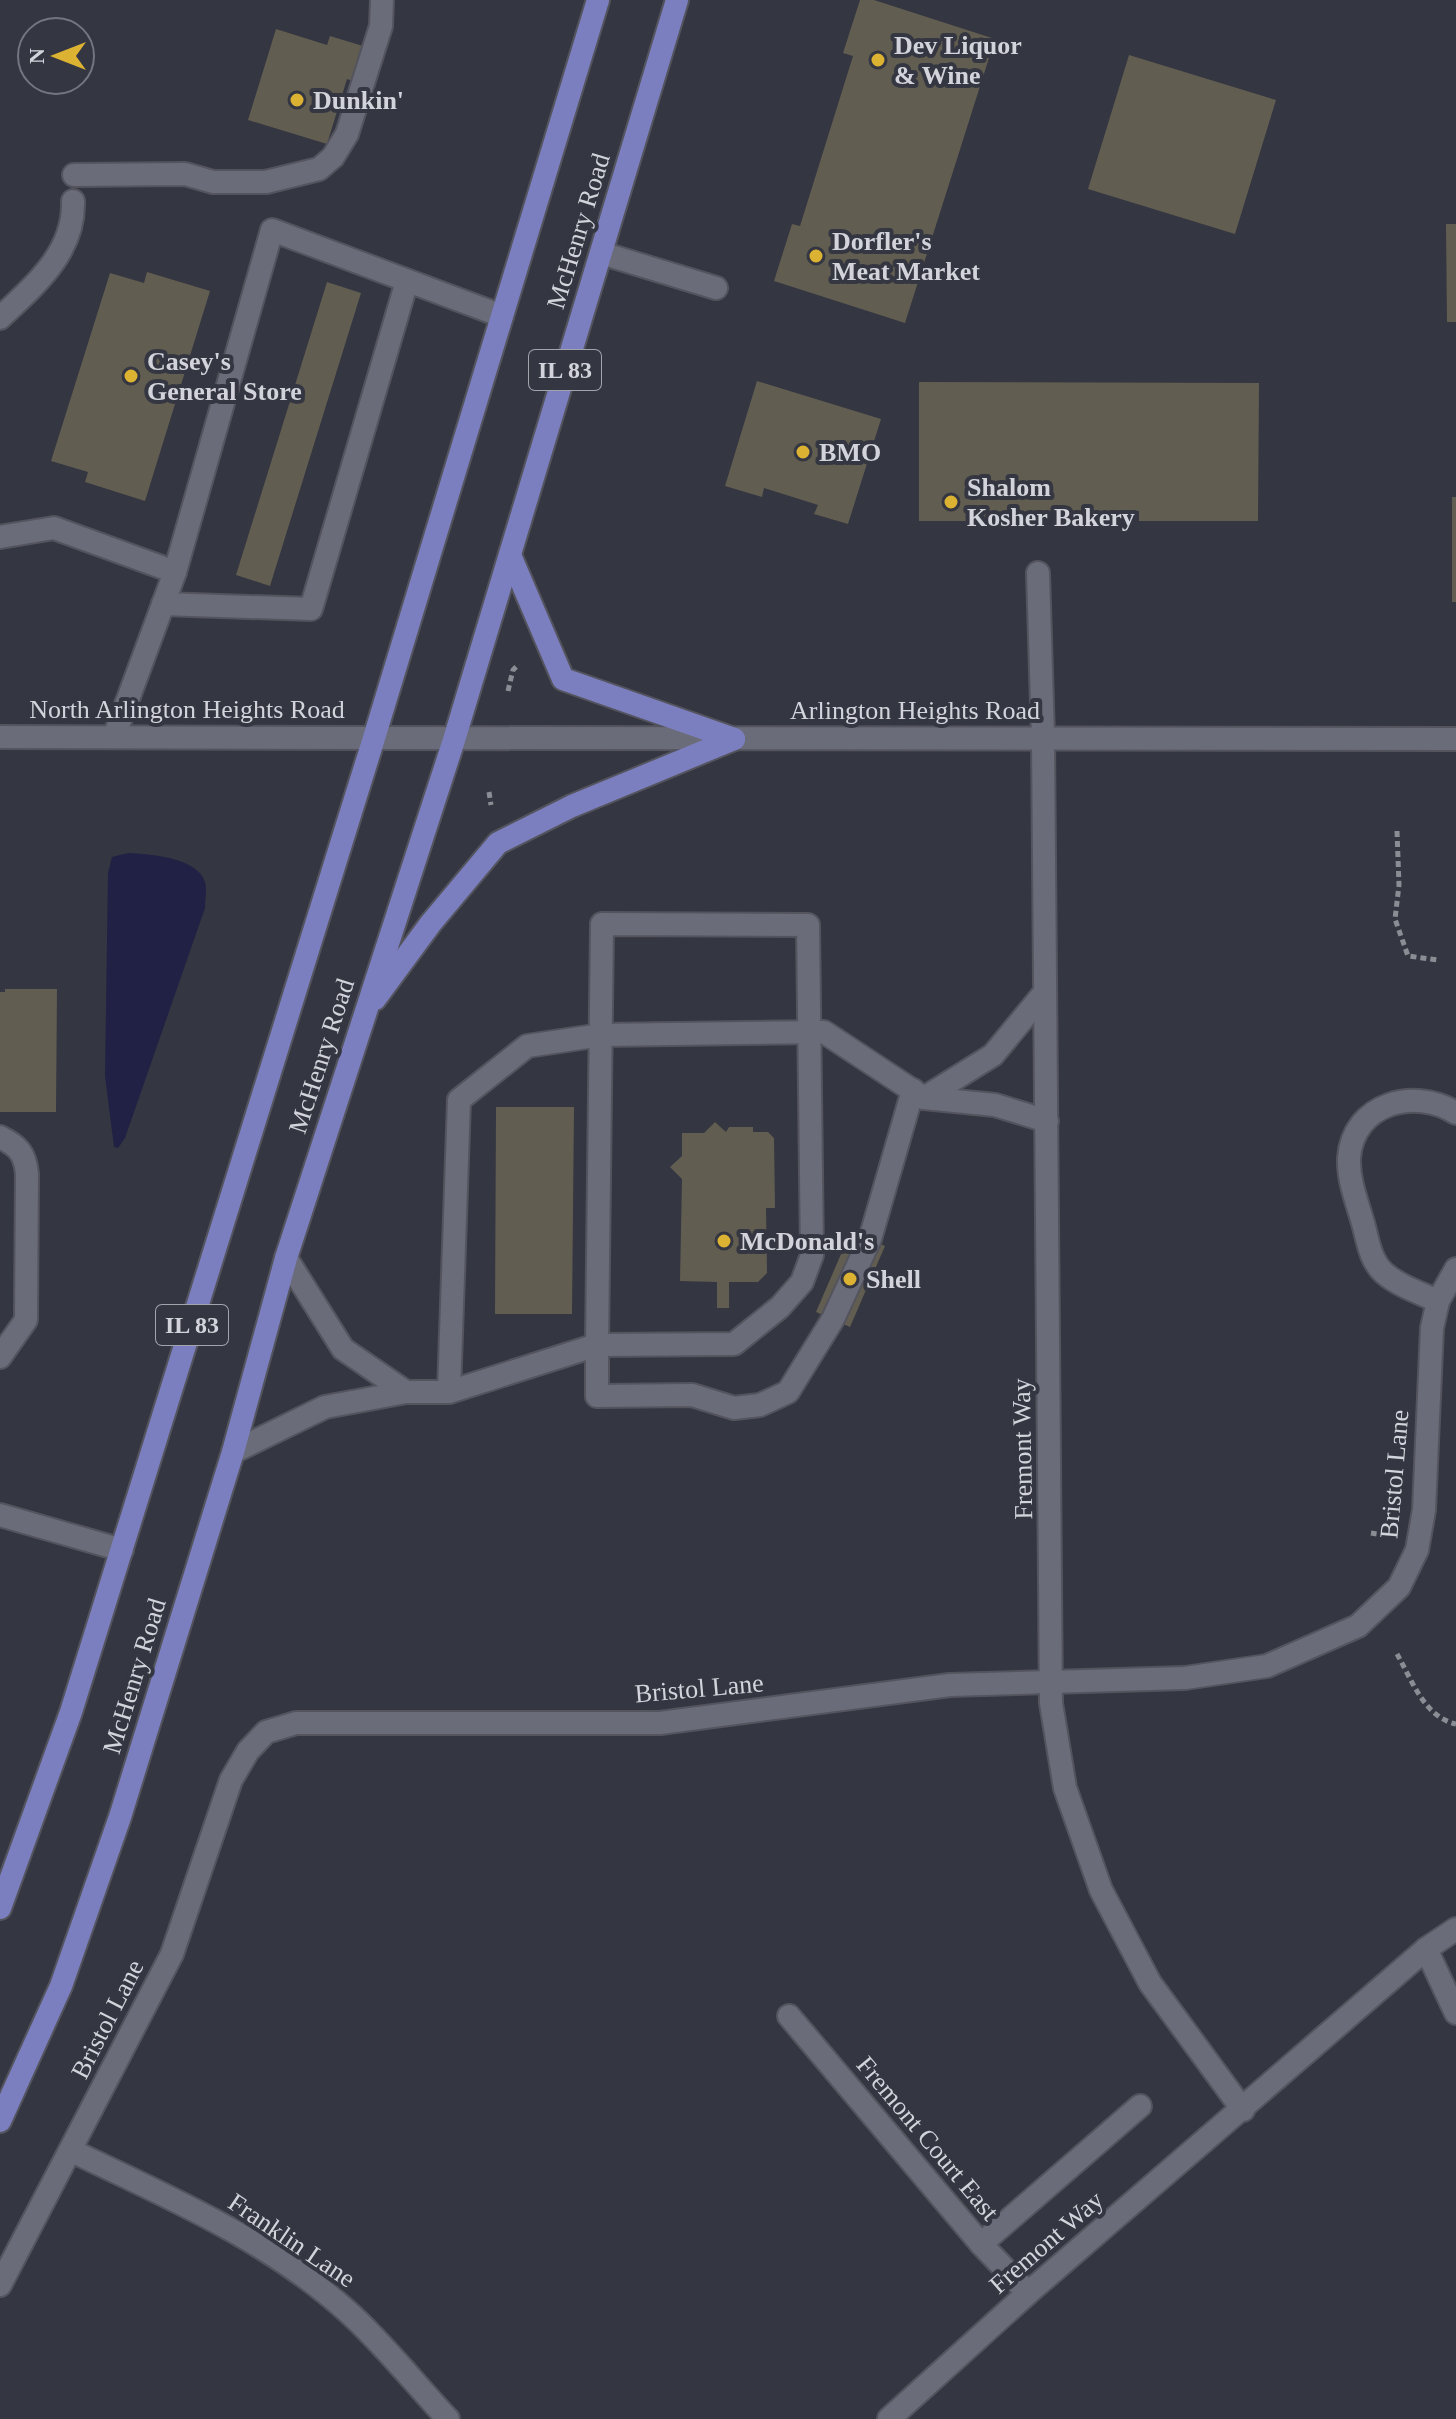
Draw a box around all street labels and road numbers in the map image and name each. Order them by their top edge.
street label: McHenry Road [541,150,616,312]
road number: IL 83 [529,350,601,390]
street label: North Arlington Heights Road [29,695,345,724]
street label: Arlington Heights Road [790,696,1040,725]
street label: McHenry Road [283,975,360,1137]
road number: IL 83 [156,1305,228,1345]
street label: Fremont Way [1007,1378,1038,1520]
street label: Bristol Lane [1374,1408,1415,1540]
street label: McHenry Road [97,1595,172,1757]
street label: Bristol Lane [633,1668,765,1709]
street label: Bristol Lane [65,1955,150,2083]
street label: Fremont Court East [851,2050,1005,2227]
street label: Fremont Way [984,2185,1109,2300]
street label: Franklin Lane [223,2187,361,2293]

